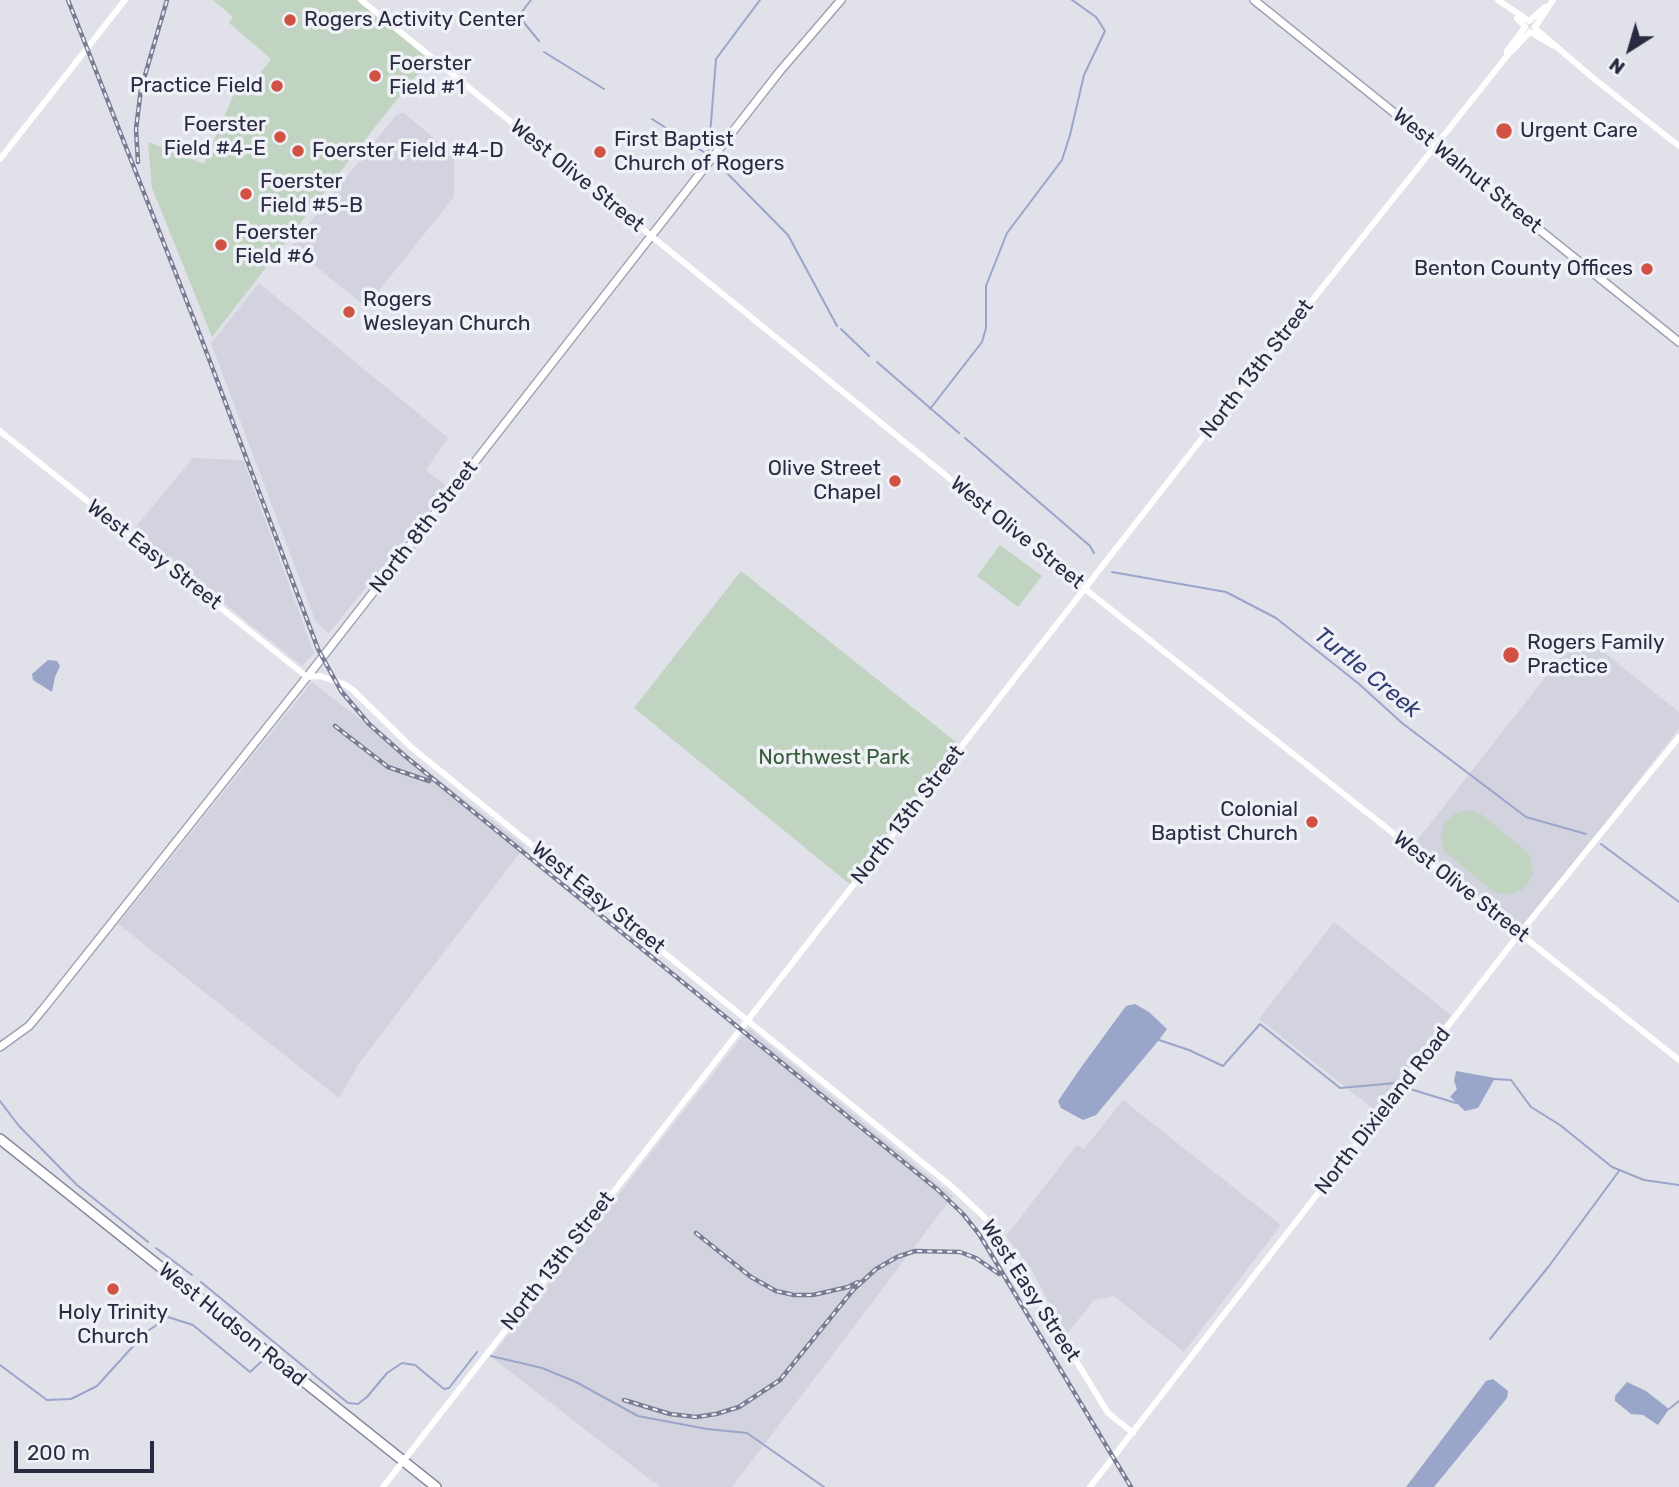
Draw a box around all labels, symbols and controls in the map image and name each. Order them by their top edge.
place label: Rogers Activity Center [304,7,525,33]
marker: Rogers Activity Center [282,12,298,28]
north arrow [1595,14,1665,84]
place label: Foerster Field #1 [389,51,471,101]
text: N [1605,53,1629,79]
marker: Foerster Field #1 [367,68,383,84]
place label: Practice Field [130,73,263,99]
marker: Practice Field [269,78,285,94]
street label: West Walnut Street [1387,103,1547,239]
place label: Foerster Field #4-E [164,112,266,162]
street label: West Olive Street [505,114,649,238]
place label: Urgent Care [1520,118,1638,144]
marker: Urgent Care [1494,121,1514,141]
place label: First Baptist Church of Rogers [614,127,785,177]
marker: Foerster Field #4-E [272,129,288,145]
place label: Foerster Field #4-D [312,138,504,164]
marker: Foerster Field #4-D [290,143,306,159]
marker: First Baptist Church of Rogers [592,144,608,160]
place label: Foerster Field #5-B [260,169,363,219]
marker: Foerster Field #5-B [238,186,254,202]
place label: Foerster Field #6 [235,220,317,270]
marker: Foerster Field #6 [213,237,229,253]
place label: Benton County Offices [1414,256,1633,282]
marker: Benton County Offices [1639,261,1655,277]
place label: Rogers Wesleyan Church [363,287,531,337]
street label: North 13th Street [1195,295,1319,443]
marker: Rogers Wesleyan Church [341,304,357,320]
street label: North 8th Street [365,456,483,598]
place label: Olive Street Chapel [768,456,881,506]
street label: West Olive Street [945,471,1089,595]
marker: Olive Street Chapel [887,473,903,489]
street label: West Easy Street [82,494,226,616]
water label: Turtle Creek [1308,622,1426,724]
place label: Rogers Family Practice [1527,630,1665,680]
marker: Rogers Family Practice [1501,645,1521,665]
street label: North 13th Street [846,741,970,889]
park label: Northwest Park [758,745,910,771]
place label: Colonial Baptist Church [1151,797,1298,847]
marker: Colonial Baptist Church [1304,814,1320,830]
street label: West Olive Street [1388,826,1534,948]
street label: West Easy Street [526,837,670,959]
street label: North Dixieland Road [1310,1022,1456,1200]
street label: North 13th Street [496,1187,620,1335]
street label: West Easy Street [975,1215,1085,1367]
street label: West Hudson Road [153,1258,311,1392]
marker: Holy Trinity Church [105,1281,121,1297]
place label: Holy Trinity Church [58,1300,168,1350]
scale bar [18,1428,158,1472]
text: 200 m [27,1440,90,1465]

